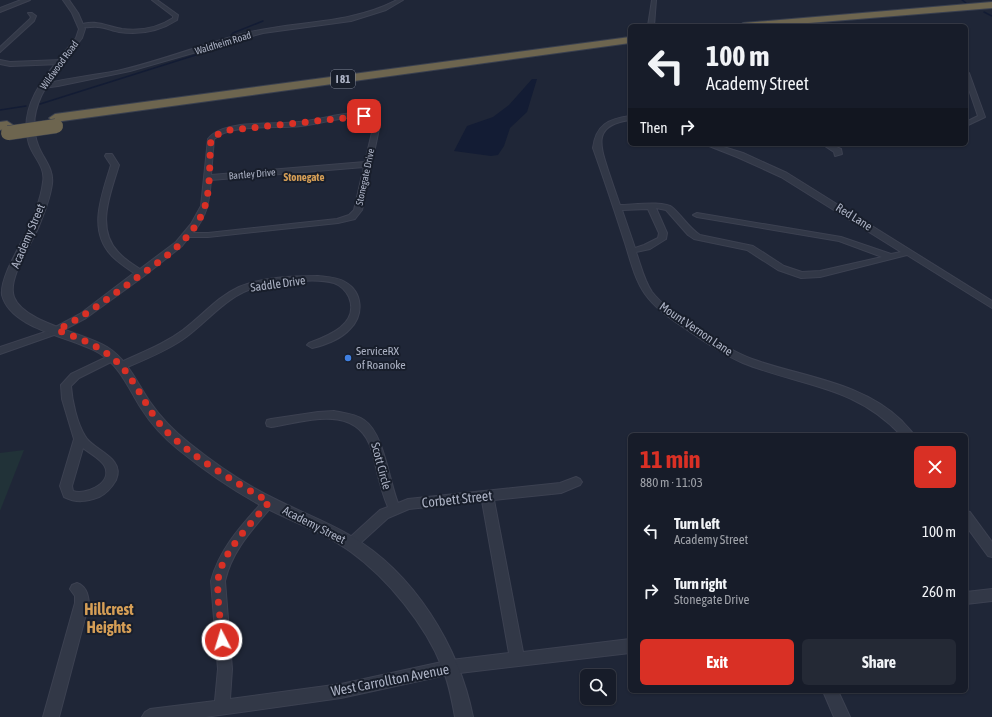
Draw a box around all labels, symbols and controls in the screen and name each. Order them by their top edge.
street label: Waldheim Road [194,29,253,57]
street label: Wildwood Road [38,38,80,91]
icon: left [640,40,692,92]
text: 100 m [706,40,769,72]
road number: I 81 [331,70,355,88]
text: Academy Street [706,73,809,94]
pin [347,99,381,133]
icon: arrive [353,105,375,127]
icon: right [676,116,698,138]
text: Then [640,119,668,136]
street label: Stonegate Drive [354,147,376,206]
street label: Bartley Drive [228,166,276,182]
district label: Stonegate [284,171,324,183]
street label: Red Lane [833,200,875,234]
street label: Academy Street [8,201,48,270]
street label: Saddle Drive [250,273,306,295]
street label: Mount Vernon Lane [657,299,735,359]
place label: ServiceRX of Roanoke [356,344,406,372]
marker: ServiceRX of Roanoke [343,353,353,363]
street label: Scott Circle [368,441,394,491]
text: 11 min [640,446,700,473]
button: close [914,446,956,488]
text: 880 m · 11:03 [640,475,703,490]
street label: Corbett Street [421,487,493,511]
street label: Academy Street [280,503,348,547]
text: Turn left [674,515,720,532]
icon: left [640,520,662,542]
text: 100 m [922,523,956,540]
text: Academy Street [674,532,748,547]
text: Turn right [674,575,727,592]
icon: right [640,580,662,602]
text: 260 m [922,583,956,600]
text: Stonegate Drive [674,592,749,607]
district label: Hillcrest Heights [84,600,134,636]
position arrow [201,619,243,661]
button: Exit [640,639,794,685]
button: Share [802,639,956,685]
street label: West Carrollton Avenue [330,661,450,699]
map controls [580,669,616,705]
button: search [580,669,616,705]

